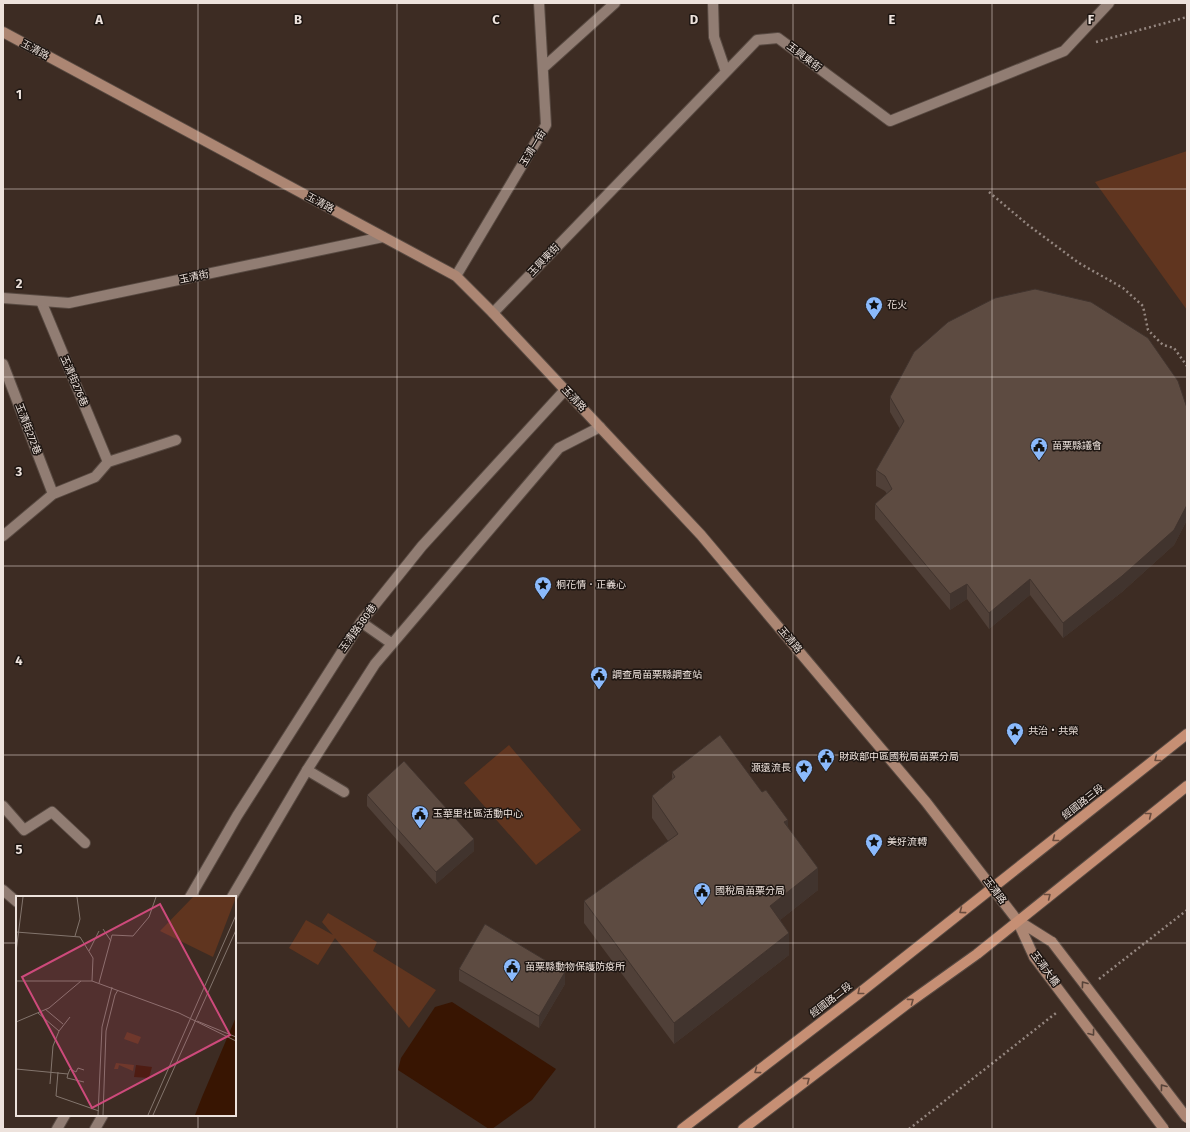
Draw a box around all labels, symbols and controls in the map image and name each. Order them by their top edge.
text: A [94,12,103,27]
text: B [294,12,302,27]
text: C [492,12,500,27]
text: D [690,12,699,27]
text: E [889,12,896,27]
text: F [1088,12,1095,27]
street label: 玉清路 [19,38,51,62]
street label: 玉興東街 [784,40,824,74]
text: 1 [16,87,22,102]
street label: 玉清一街 [518,128,548,168]
street label: 玉清路 [304,191,336,215]
street label: 玉興東街 [526,241,562,279]
street label: 玉清街 [178,268,210,286]
text: 2 [16,276,23,291]
place icon: 花火 [864,295,884,320]
place label: 花火 [887,299,907,311]
street label: 玉清街276巷 [58,354,90,408]
street label: 玉清路 [559,384,589,414]
street label: 玉清街272巷 [13,402,43,456]
public building icon: 苗栗縣議會 [1029,436,1049,461]
place label: 苗栗縣議會 [1052,440,1102,452]
text: 3 [15,464,23,479]
place icon: 桐花情．正義心 [533,575,553,600]
place label: 桐花情．正義心 [556,579,626,591]
street label: 玉清路380巷 [337,602,379,654]
street label: 玉清路 [776,625,804,655]
text: 4 [15,653,23,668]
public building icon: 調查局苗栗縣調查站 [589,665,609,690]
place label: 調查局苗栗縣調查站 [612,669,702,681]
place icon: 共治‧共榮 [1005,721,1025,746]
place label: 共治‧共榮 [1028,725,1078,737]
public building icon: 財政部中區國稅局苗栗分局 [816,747,836,772]
place label: 財政部中區國稅局苗栗分局 [839,751,959,763]
one-way arrow [1154,754,1161,761]
place icon: 源遠流長 [794,758,814,783]
place label: 源遠流長 [751,762,791,774]
street label: 經國路三段 [1060,782,1106,822]
public building icon: 玉華里社區活動中心 [410,804,430,829]
place label: 玉華里社區活動中心 [433,808,523,820]
one-way arrow [1145,813,1152,820]
place icon: 美好流轉 [864,832,884,857]
one-way arrow [1052,834,1059,841]
place label: 美好流轉 [887,836,927,848]
text: 5 [16,842,23,857]
street label: 玉清路 [981,875,1009,907]
public building icon: 國稅局苗栗分局 [692,881,712,906]
place label: 國稅局苗栗分局 [715,885,785,897]
one-way arrow [1043,894,1050,901]
inset map [16,896,236,1116]
one-way arrow [959,906,966,913]
street label: 玉清大橋 [1028,949,1062,989]
public building icon: 苗栗縣動物保護防疫所 [502,957,522,982]
place label: 苗栗縣動物保護防疫所 [525,961,625,973]
street label: 經國路二段 [808,980,854,1020]
one-way arrow [1082,981,1089,988]
one-way arrow [858,987,865,994]
one-way arrow [906,999,913,1006]
one-way arrow [1087,1028,1094,1035]
one-way arrow [754,1066,761,1074]
one-way arrow [803,1078,810,1085]
one-way arrow [1161,1085,1168,1092]

